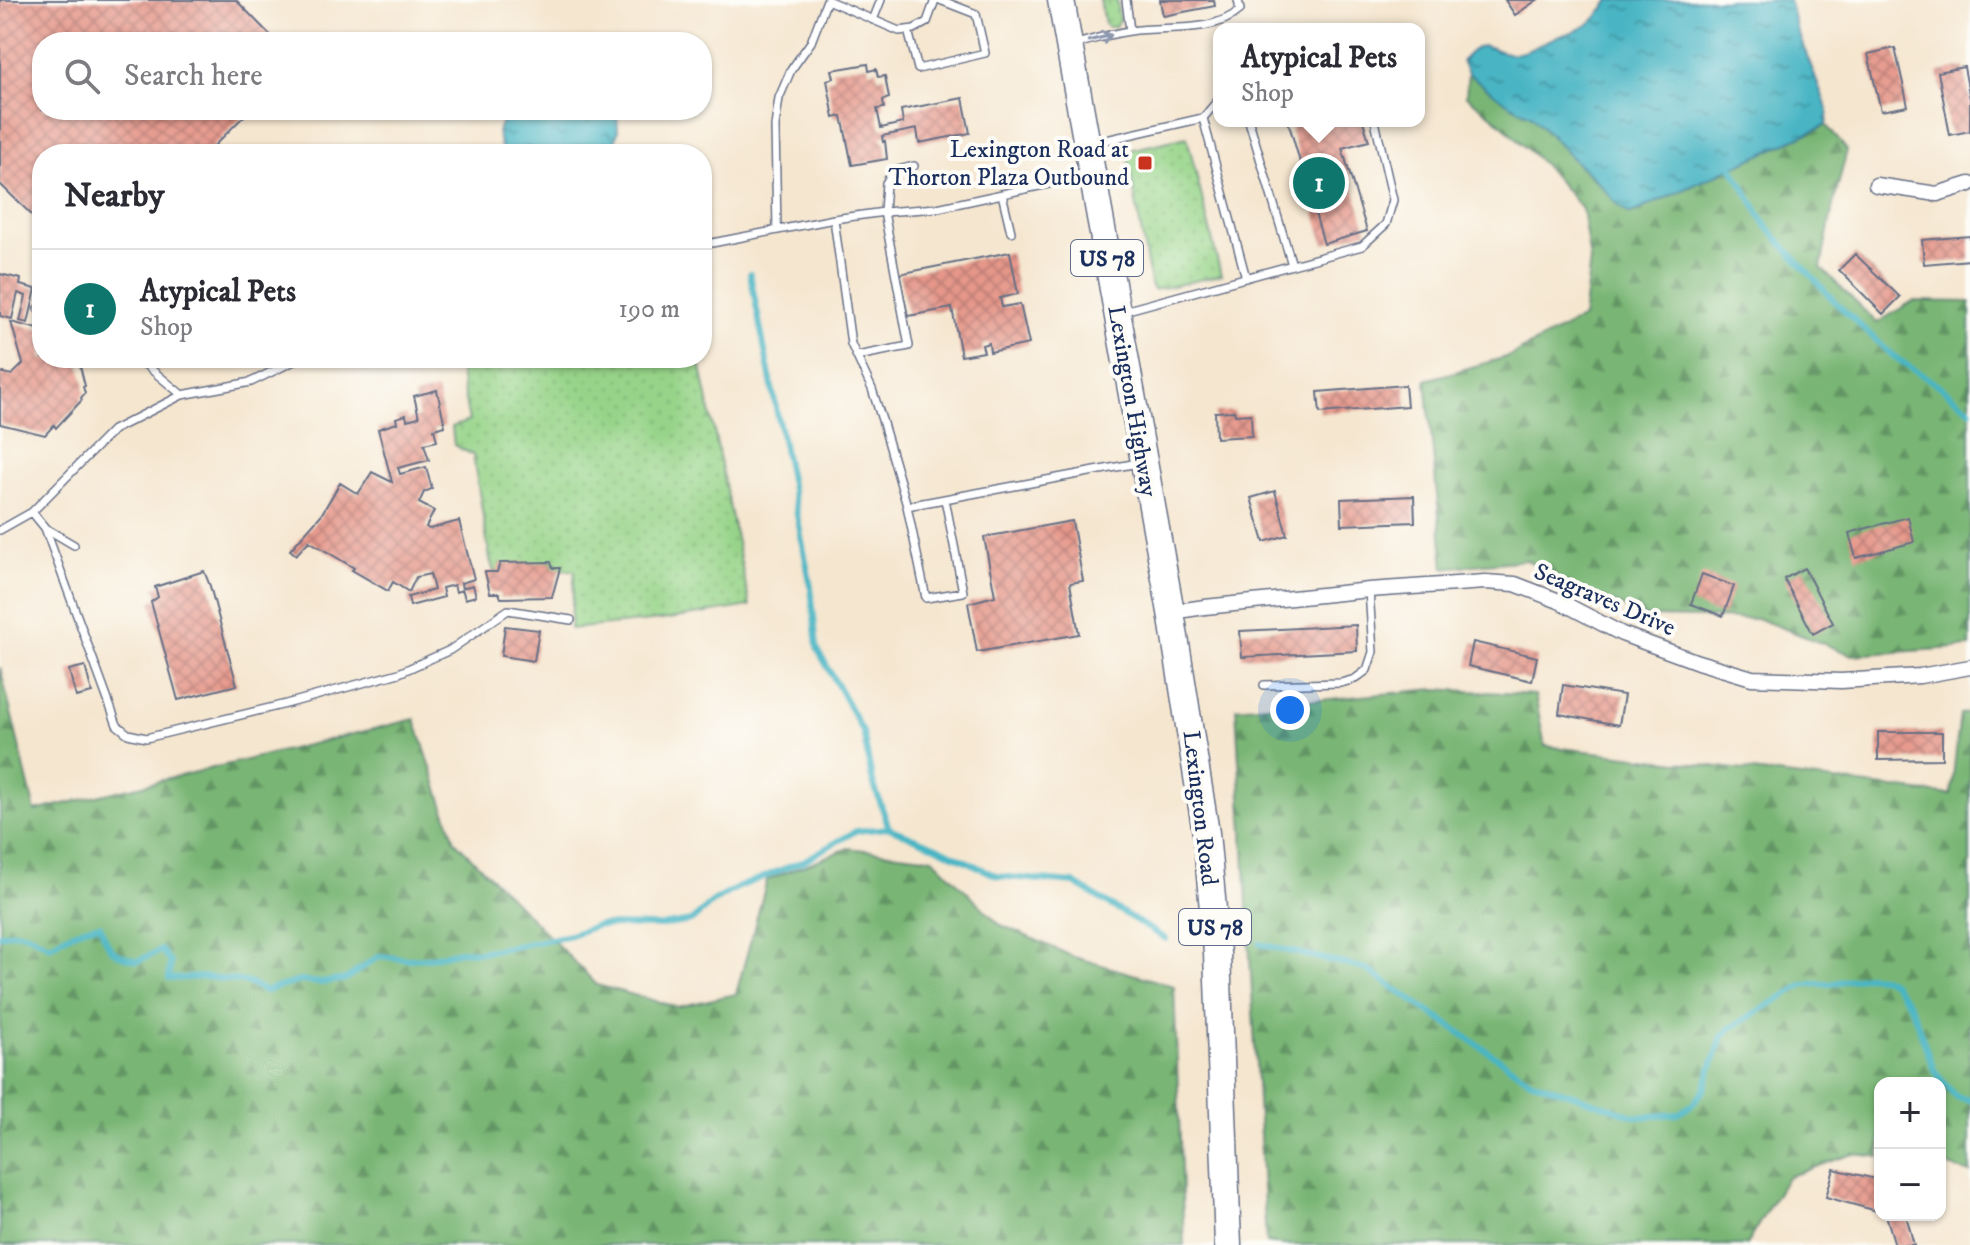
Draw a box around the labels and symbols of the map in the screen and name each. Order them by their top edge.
one-way arrow [1086,30,1112,45]
place label: Lexington Road at Thorton Plaza Outbound [889,135,1129,193]
pin: 1 [1293,153,1345,213]
marker: Lexington Road at Thorton Plaza Outbound [1136,154,1154,172]
road number: US 78 [1071,240,1143,276]
street label: Lexington Highway [1100,303,1164,500]
street label: Seagraves Drive [1529,557,1680,643]
your location [1270,690,1310,730]
street label: Lexington Road [1176,729,1224,887]
road number: US 78 [1179,909,1251,945]

